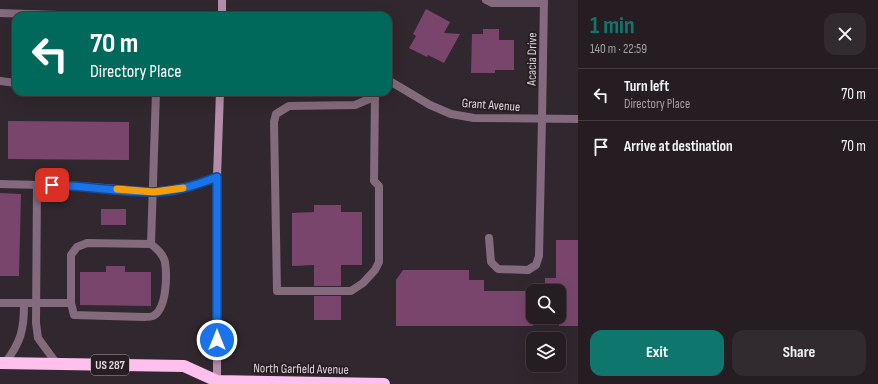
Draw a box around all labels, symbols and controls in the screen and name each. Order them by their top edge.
text: 1 min [590,11,635,40]
button: close [824,13,866,55]
text: 70 m [90,27,138,60]
icon: left [24,28,76,80]
street label: Acacia Drive [524,32,540,87]
text: 140 m · 22:59 [590,41,647,57]
text: Directory Place [90,61,182,82]
text: Turn left [624,77,669,96]
icon: left [590,84,612,106]
text: 70 m [841,85,866,104]
street label: Grant Avenue [461,95,521,115]
text: Directory Place [624,96,690,112]
icon: arrive [590,136,612,158]
text: Arrive at destination [624,137,733,156]
text: 70 m [841,137,866,156]
pin [35,168,69,202]
icon: arrive [41,174,63,196]
map controls [526,284,566,372]
button: search [526,284,566,324]
position arrow [196,319,238,361]
button: Exit [590,330,724,376]
button: Share [732,330,866,376]
button: layers [526,332,566,372]
road number: US 287 [91,355,129,375]
street label: North Garfield Avenue [253,360,349,378]

